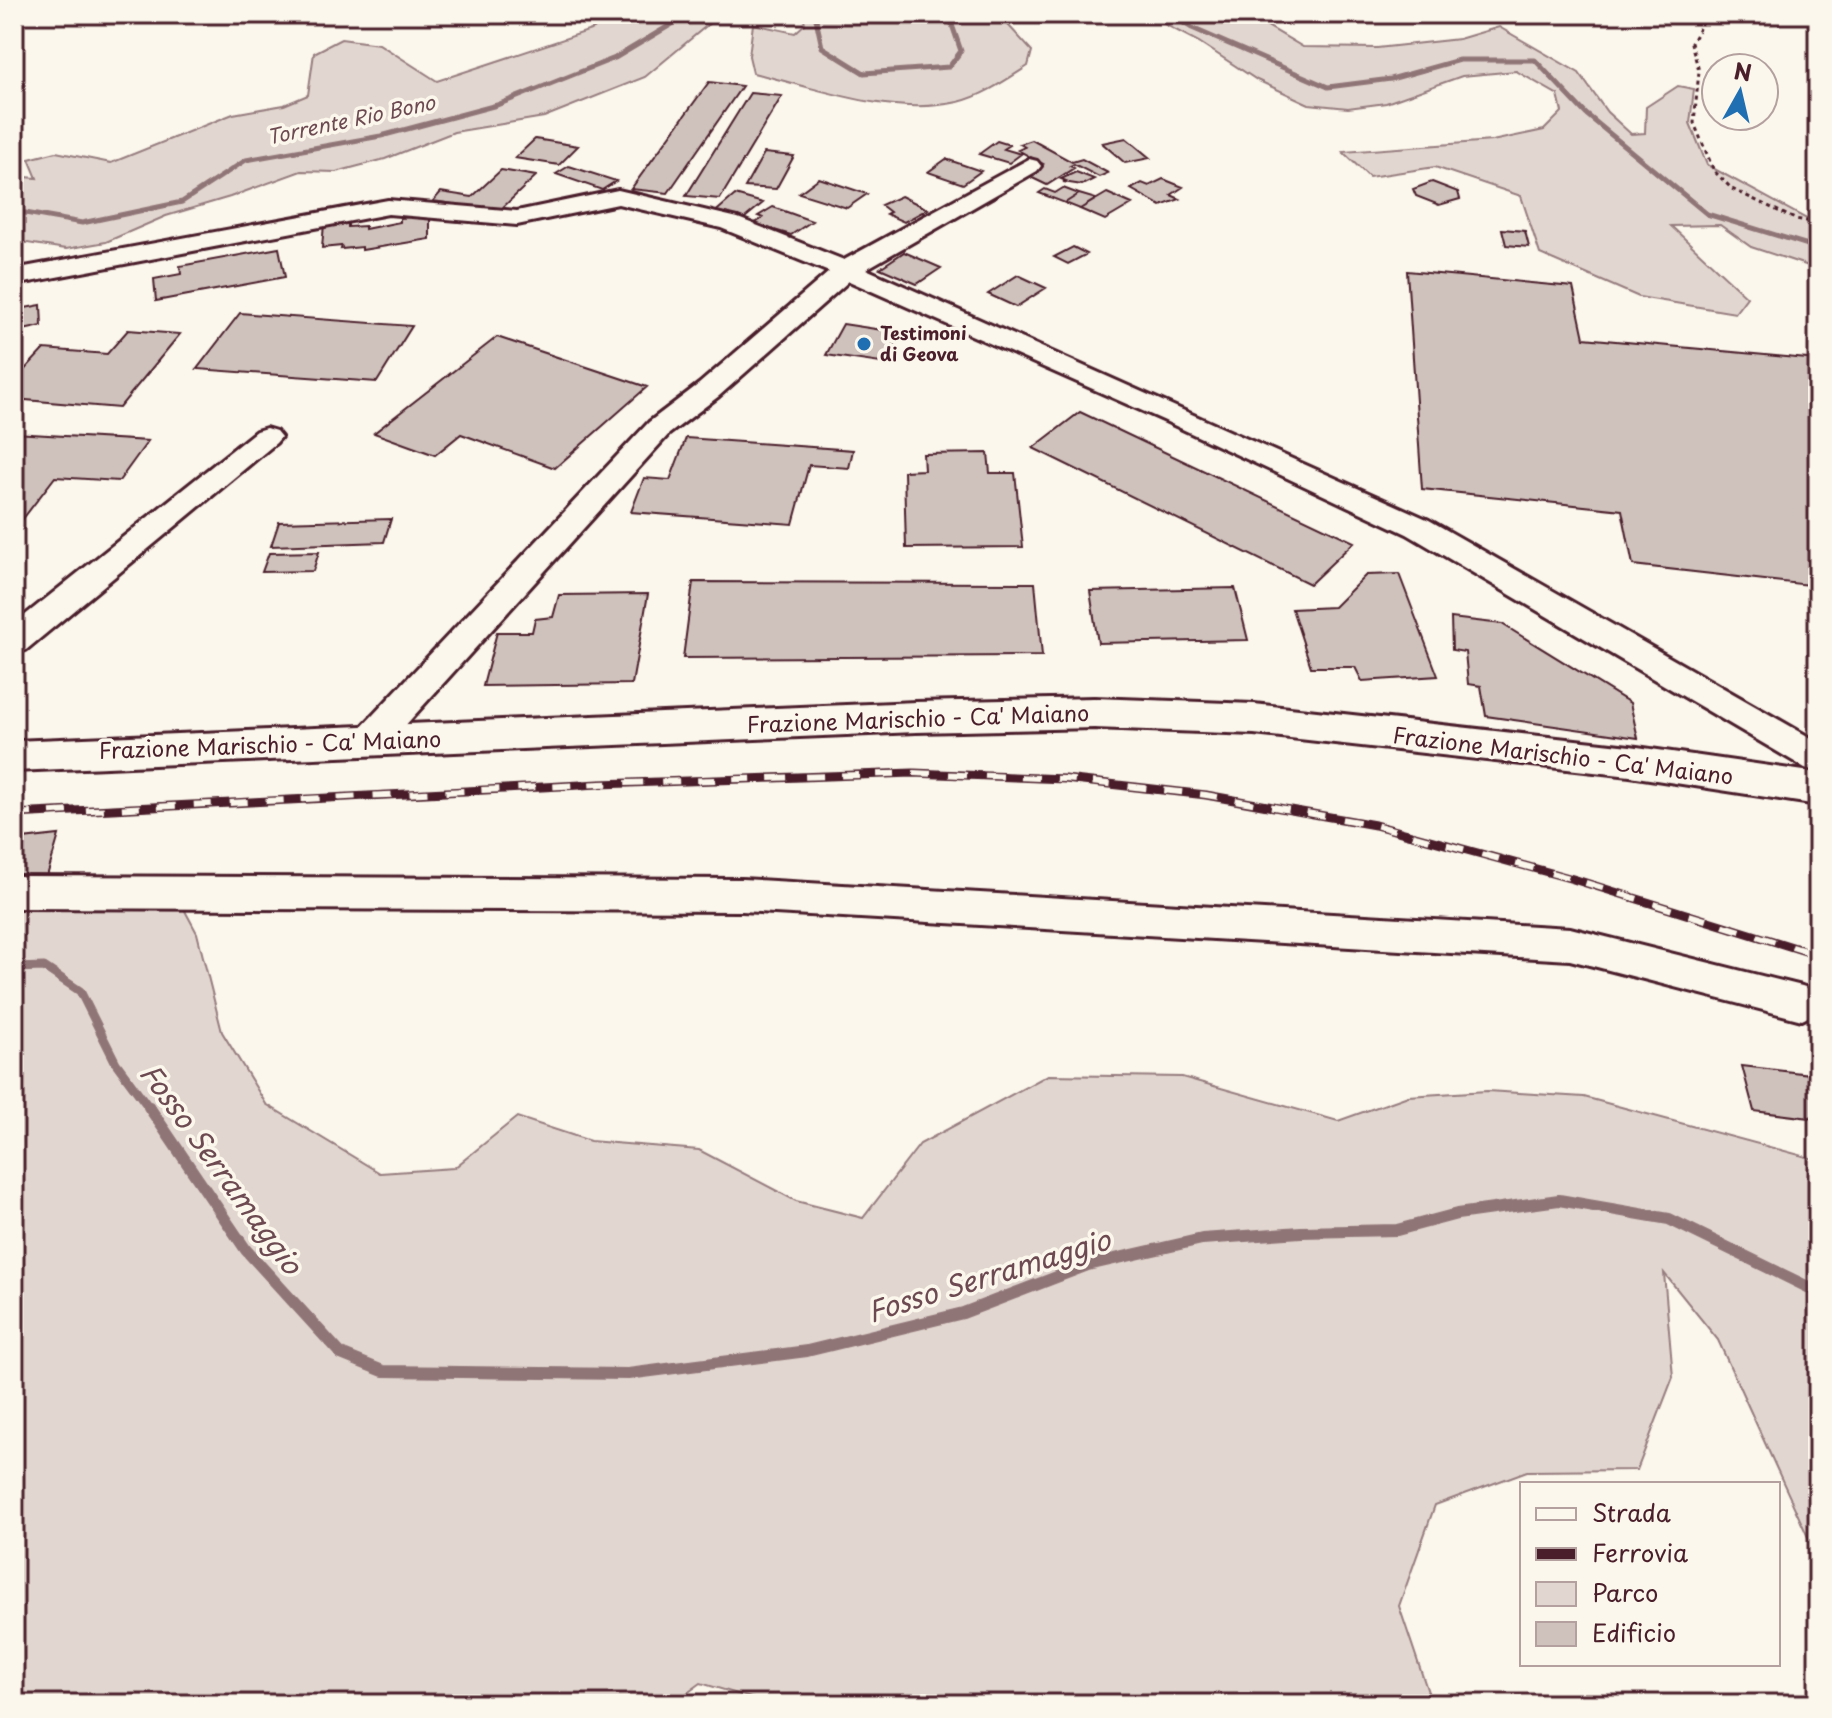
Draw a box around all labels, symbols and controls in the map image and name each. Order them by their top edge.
north arrow [1700,52,1780,132]
text: N [1732,53,1754,88]
water label: Torrente Rio Bono [264,86,439,151]
place label: Testimoni di Geova [880,319,967,367]
marker: Testimoni di Geova [855,335,873,353]
street label: Frazione Marischio - Ca' Maiano [746,695,1090,740]
street label: Frazione Marischio - Ca' Maiano [1391,717,1735,792]
street label: Frazione Marischio - Ca' Maiano [98,721,442,766]
water label: Fosso Serramaggio [131,1053,314,1284]
water label: Fosso Serramaggio [862,1217,1117,1332]
legend [1520,1482,1780,1666]
text: Strada [1592,1494,1671,1530]
text: Ferrovia [1592,1534,1688,1570]
text: Parco [1592,1574,1658,1610]
text: Edificio [1592,1614,1676,1650]

